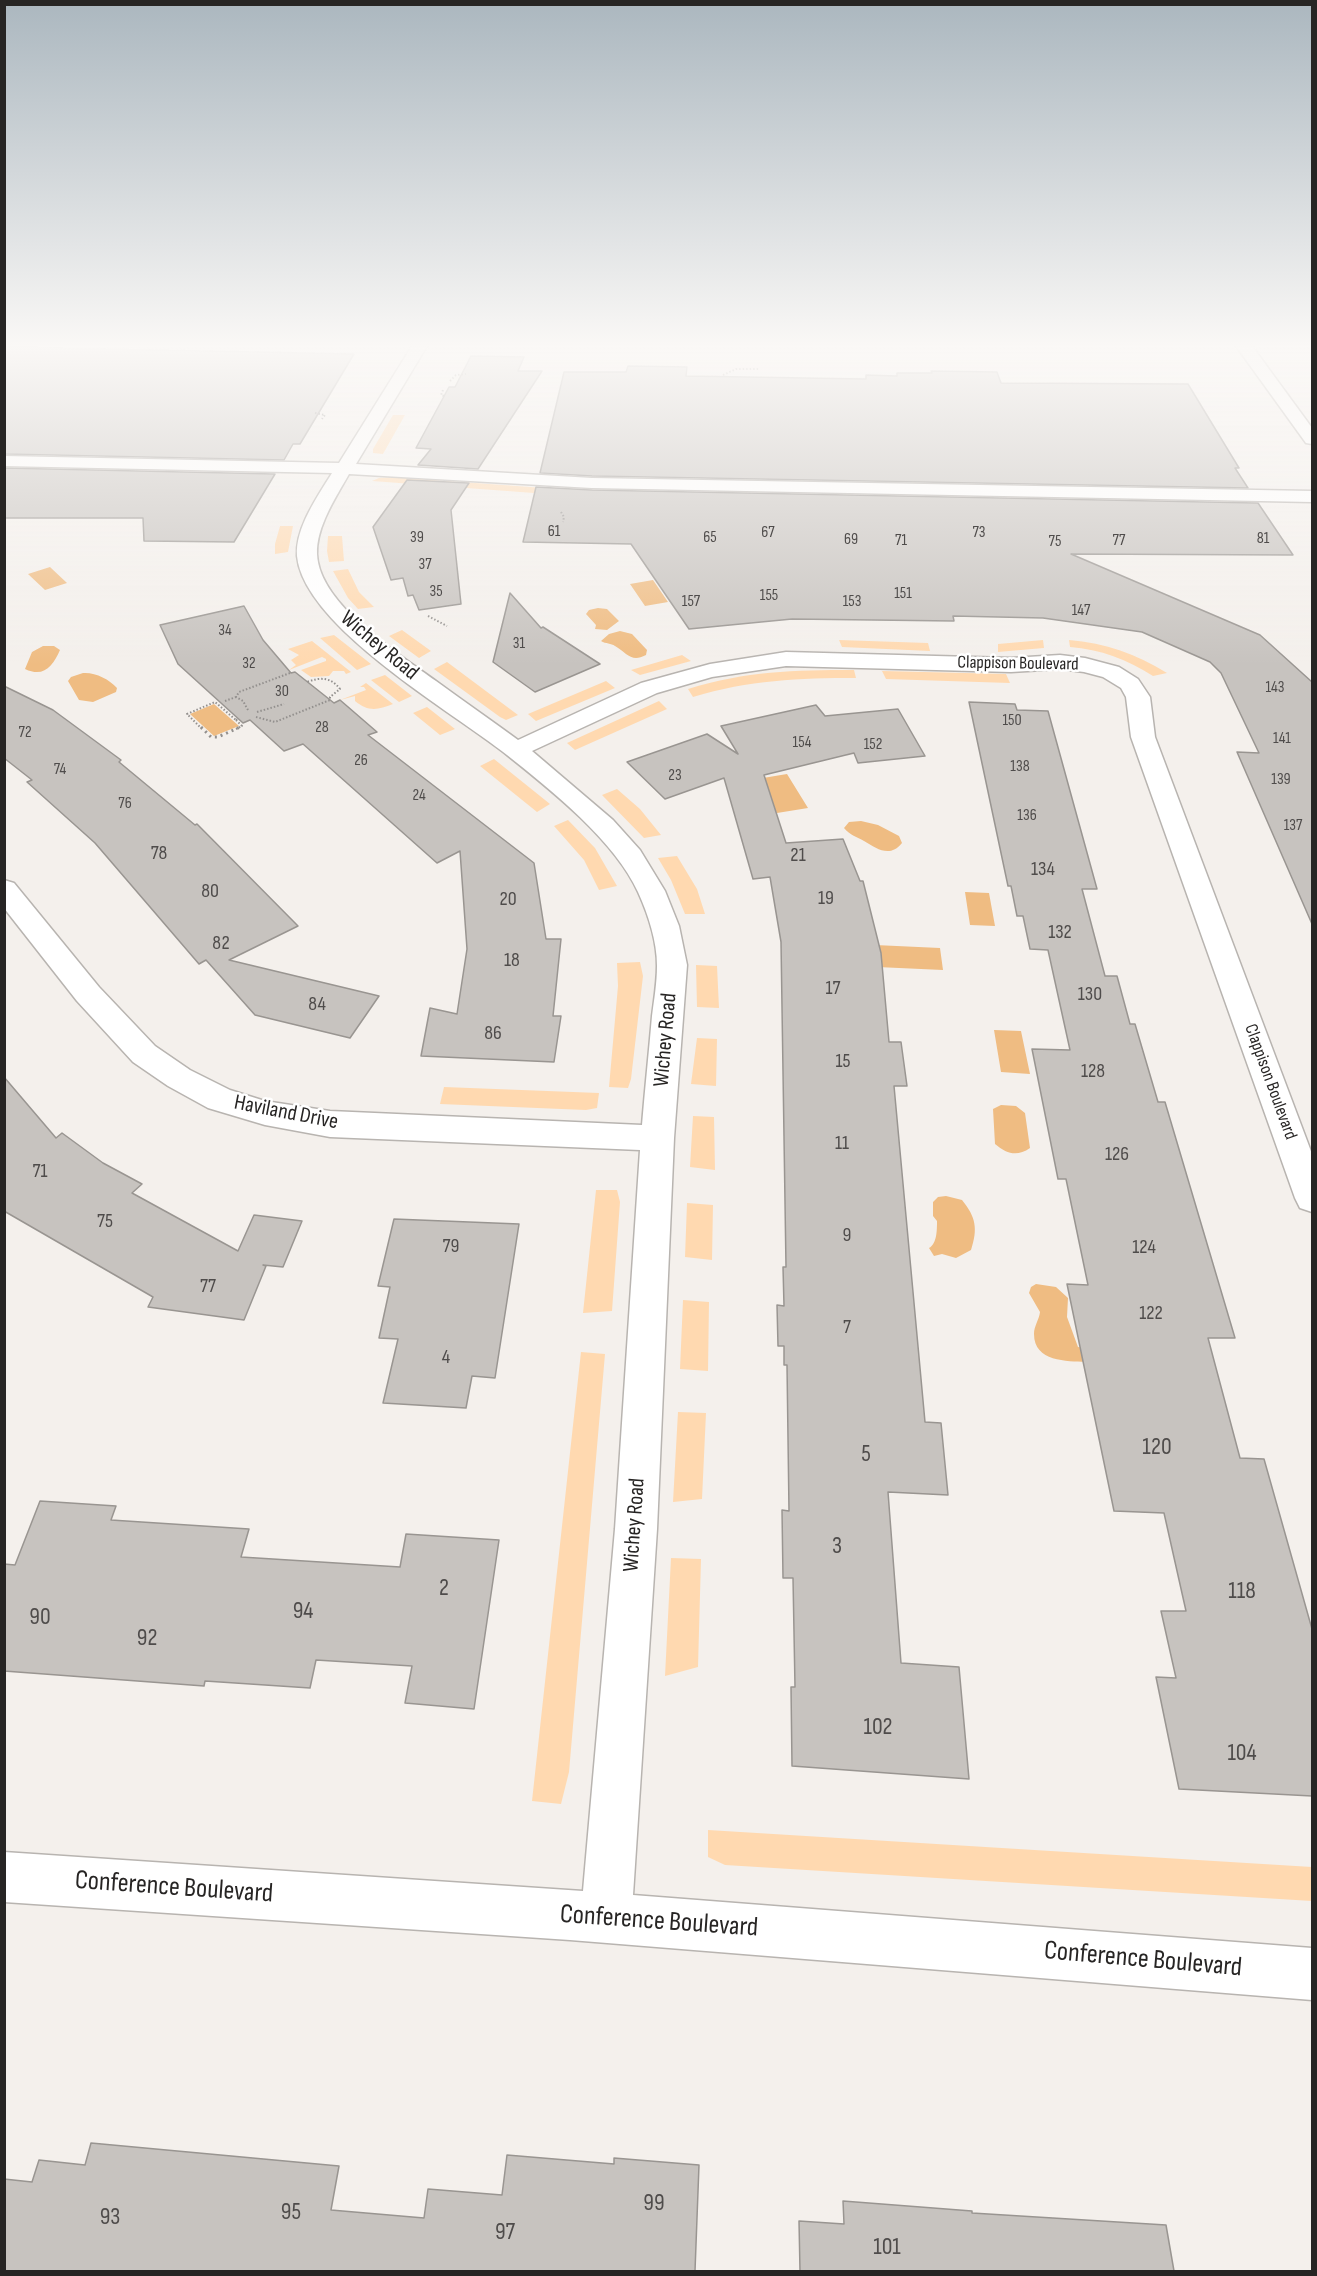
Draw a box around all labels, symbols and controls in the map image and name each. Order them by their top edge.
house number: 61 [548,522,560,542]
house number: 67 [761,523,775,543]
house number: 73 [972,523,986,543]
house number: 39 [410,528,424,548]
house number: 65 [703,528,717,548]
house number: 81 [1257,529,1269,549]
house number: 69 [844,530,858,550]
house number: 71 [895,531,907,551]
house number: 77 [1113,531,1125,551]
house number: 75 [1049,532,1061,552]
house number: 37 [418,555,432,575]
house number: 35 [429,582,443,602]
house number: 151 [894,584,912,604]
house number: 155 [760,586,778,606]
house number: 157 [682,592,700,612]
house number: 153 [843,592,861,612]
house number: 147 [1072,601,1090,621]
street label: Wichey Road [335,606,423,686]
house number: 34 [218,621,232,641]
house number: 31 [513,634,525,654]
street label: Clappison Boulevard [957,652,1079,676]
house number: 32 [242,654,256,674]
house number: 143 [1265,678,1285,698]
house number: 30 [275,682,289,702]
house number: 150 [1002,711,1022,731]
house number: 28 [315,718,329,738]
house number: 72 [19,723,31,743]
house number: 141 [1273,729,1291,749]
house number: 154 [793,733,811,753]
house number: 152 [864,735,882,755]
house number: 26 [354,751,368,771]
house number: 138 [1010,757,1030,777]
house number: 74 [54,760,66,780]
house number: 23 [668,766,682,786]
house number: 139 [1271,770,1291,790]
house number: 24 [412,786,426,806]
house number: 76 [118,794,132,814]
house number: 136 [1017,806,1037,826]
house number: 137 [1284,816,1302,836]
house number: 78 [151,842,167,866]
house number: 21 [790,844,806,868]
house number: 134 [1031,858,1055,882]
house number: 80 [201,880,219,904]
house number: 19 [818,887,834,911]
house number: 20 [499,888,517,912]
house number: 132 [1048,921,1072,945]
house number: 82 [212,932,230,956]
house number: 18 [504,949,520,973]
house number: 17 [826,977,840,1001]
house number: 130 [1078,983,1102,1007]
street label: Wichey Road [649,992,683,1088]
house number: 84 [308,993,326,1017]
street label: Clappison Boulevard [1239,1021,1301,1143]
house number: 86 [484,1022,502,1046]
house number: 15 [835,1050,851,1074]
house number: 128 [1081,1060,1105,1084]
street label: Haviland Drive [232,1090,340,1136]
house number: 11 [835,1132,849,1156]
house number: 126 [1105,1143,1129,1167]
house number: 71 [32,1160,48,1184]
house number: 75 [97,1210,113,1234]
house number: 9 [843,1224,851,1248]
house number: 79 [443,1235,459,1259]
house number: 124 [1132,1236,1156,1260]
house number: 77 [200,1275,216,1299]
house number: 122 [1139,1302,1163,1326]
house number: 7 [843,1316,851,1340]
house number: 4 [442,1346,450,1370]
house number: 120 [1142,1434,1172,1462]
house number: 5 [861,1441,871,1469]
street label: Wichey Road [619,1477,651,1573]
house number: 3 [832,1533,842,1561]
house number: 2 [439,1575,449,1603]
house number: 118 [1228,1578,1256,1606]
house number: 94 [293,1598,313,1626]
house number: 90 [29,1604,51,1632]
house number: 92 [137,1625,157,1653]
house number: 102 [864,1714,892,1742]
house number: 104 [1227,1740,1257,1768]
street label: Conference Boulevard [74,1865,274,1911]
street label: Conference Boulevard [559,1899,759,1945]
street label: Conference Boulevard [1043,1935,1243,1985]
house number: 99 [643,2190,665,2218]
house number: 95 [281,2199,301,2227]
house number: 93 [100,2204,120,2232]
house number: 97 [495,2219,515,2247]
house number: 101 [873,2234,901,2262]

